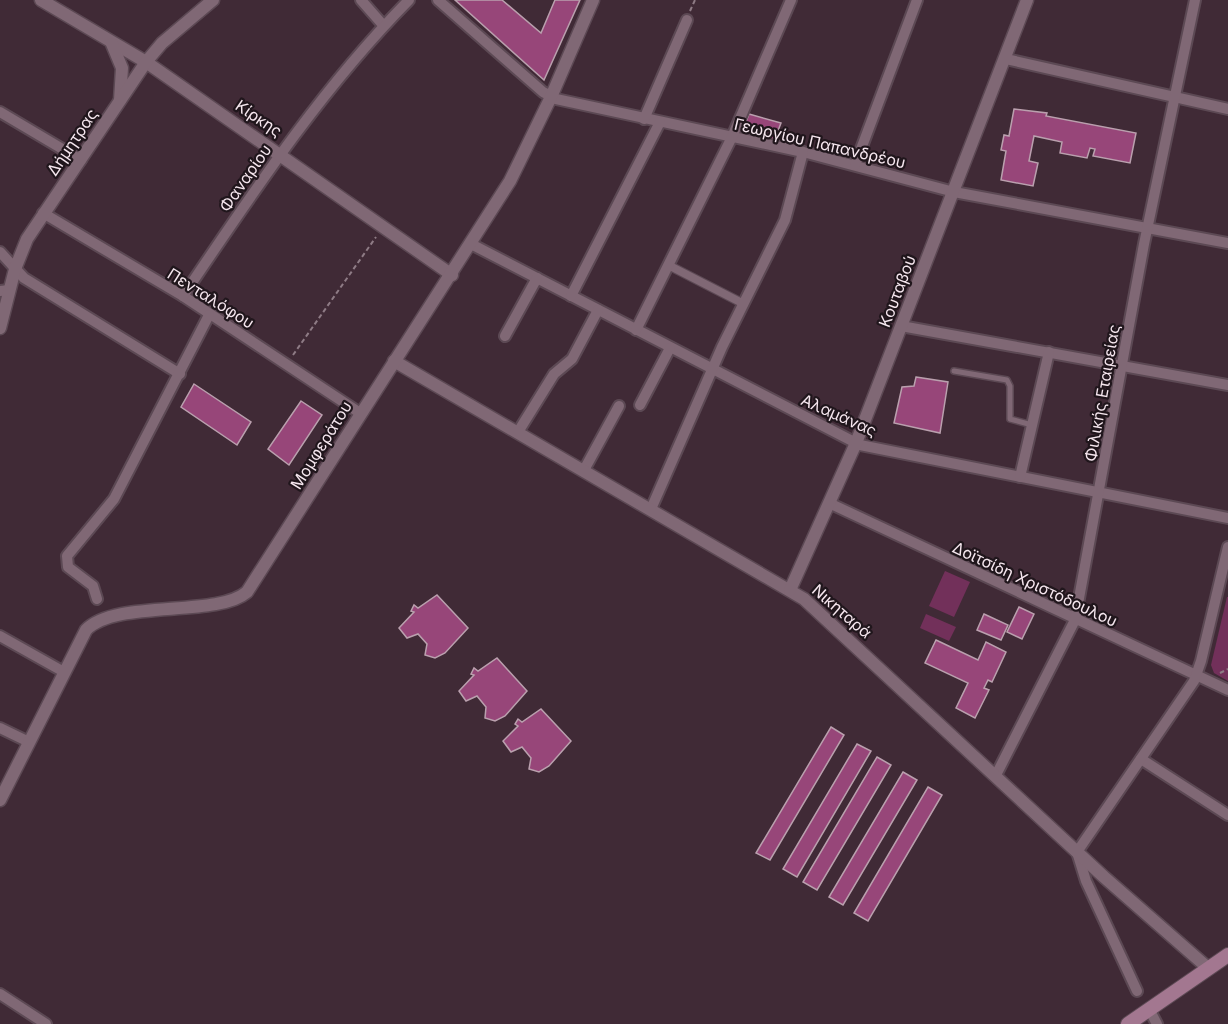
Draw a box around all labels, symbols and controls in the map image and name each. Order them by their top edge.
street label: Κίρκης [232,95,286,141]
street label: Δήμητρας [42,105,102,179]
street label: Γεωργίου Παπανδρέου [732,114,908,172]
street label: Φαναρίου [215,140,275,216]
street label: Κουταβού [874,252,920,330]
street label: Πενταλόφου [164,263,258,333]
street label: Φιλικής Εταιρείας [1080,323,1124,463]
street label: Αλαμάνας [798,389,880,441]
street label: Μομφεράτου [286,397,356,493]
street label: Δοϊτσίδη Χριστόδουλου [949,537,1121,631]
street label: Νικηταρά [808,580,876,642]

